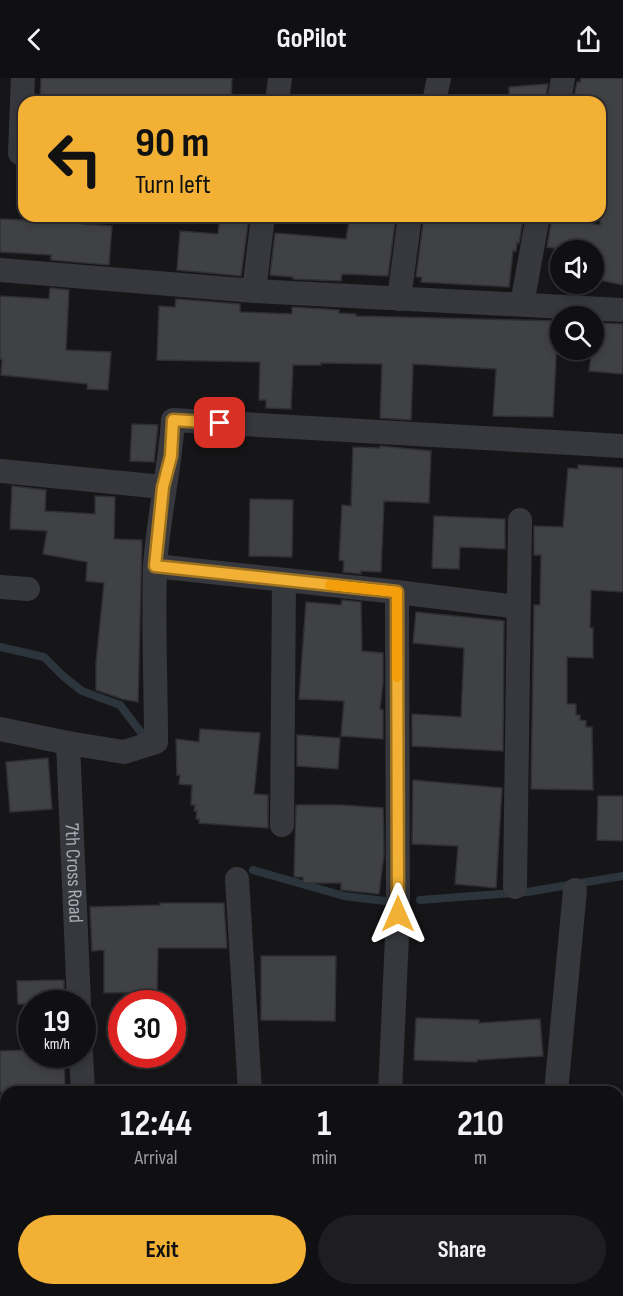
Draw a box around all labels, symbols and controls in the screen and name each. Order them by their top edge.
icon: back [18,23,51,56]
text: GoPilot [277,23,346,55]
icon: share [572,23,605,56]
text: 90 m [135,118,209,169]
icon: left [36,120,114,198]
text: Turn left [135,169,211,201]
map controls [550,240,604,360]
button: sound [550,240,604,294]
button: search [550,306,604,360]
pin [194,397,245,448]
icon: arrive [203,406,236,439]
street label: 7th Cross Road [59,822,88,923]
position arrow [366,882,430,946]
speed limit sign: 30 [108,990,186,1068]
text: 19 [44,1004,70,1040]
text: km/h [44,1035,70,1054]
text: 12:44 [120,1103,192,1146]
text: 1 [317,1103,331,1146]
text: 210 [457,1103,504,1146]
text: Arrival [134,1146,177,1170]
text: min [312,1146,337,1170]
text: m [474,1146,487,1170]
button: Exit [18,1215,306,1284]
button: Share [318,1215,606,1284]

